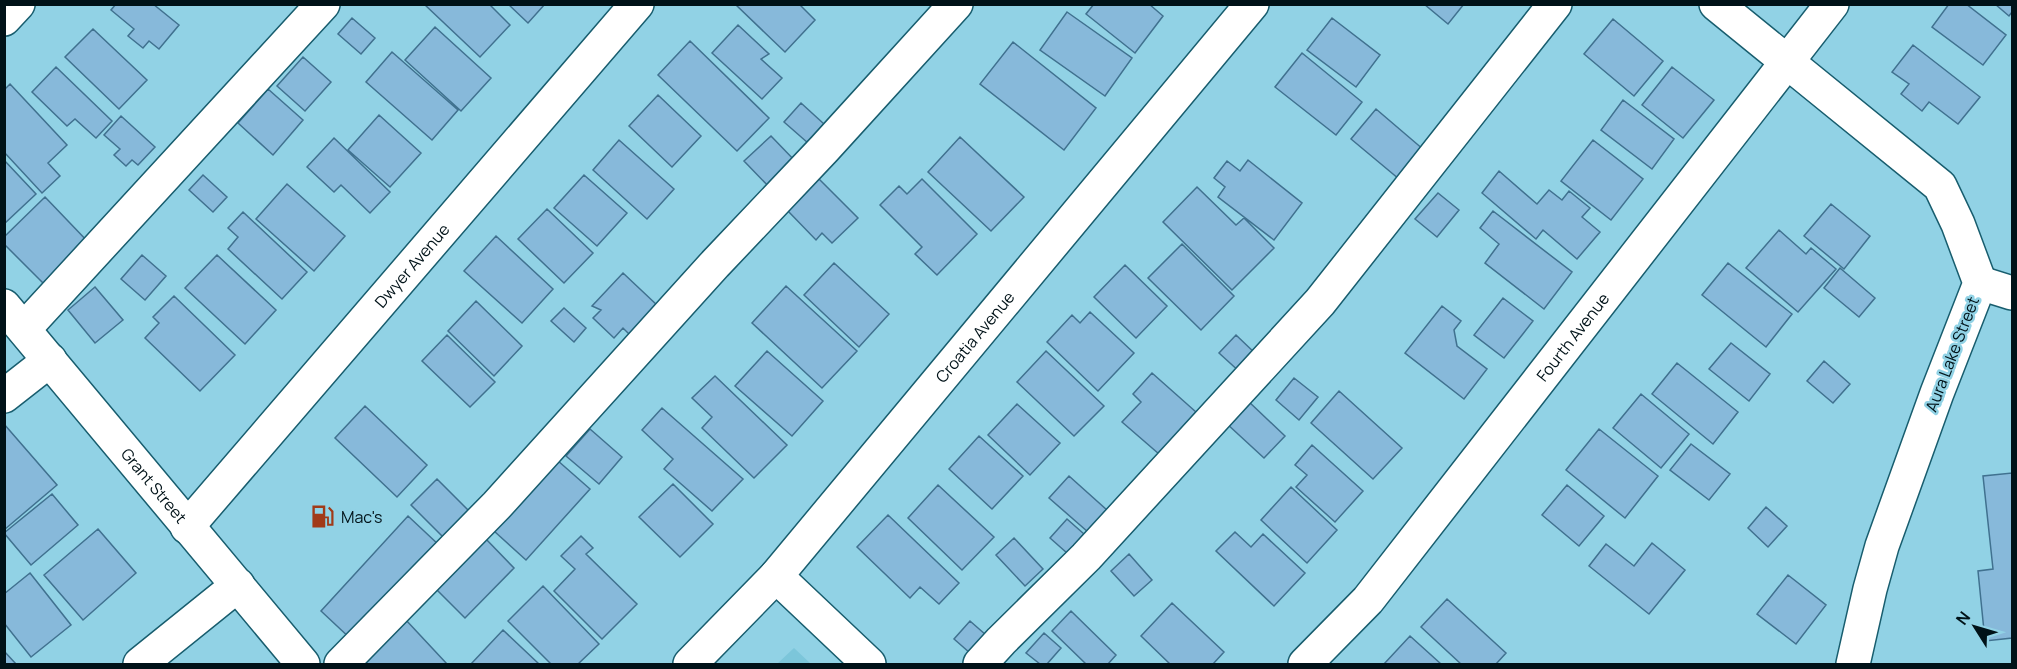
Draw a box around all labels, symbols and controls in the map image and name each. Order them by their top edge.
street label: Dwyer Avenue [370,219,454,312]
street label: Croatia Avenue [930,287,1019,387]
street label: Fourth Avenue [1531,288,1614,386]
street label: Aura Lake Street [1920,293,1984,415]
street label: Grant Street [116,443,192,528]
fuel station icon: Mac's [310,504,336,530]
place label: Mac's [341,506,382,528]
north arrow [1945,597,2005,657]
text: N [1951,607,1975,629]

